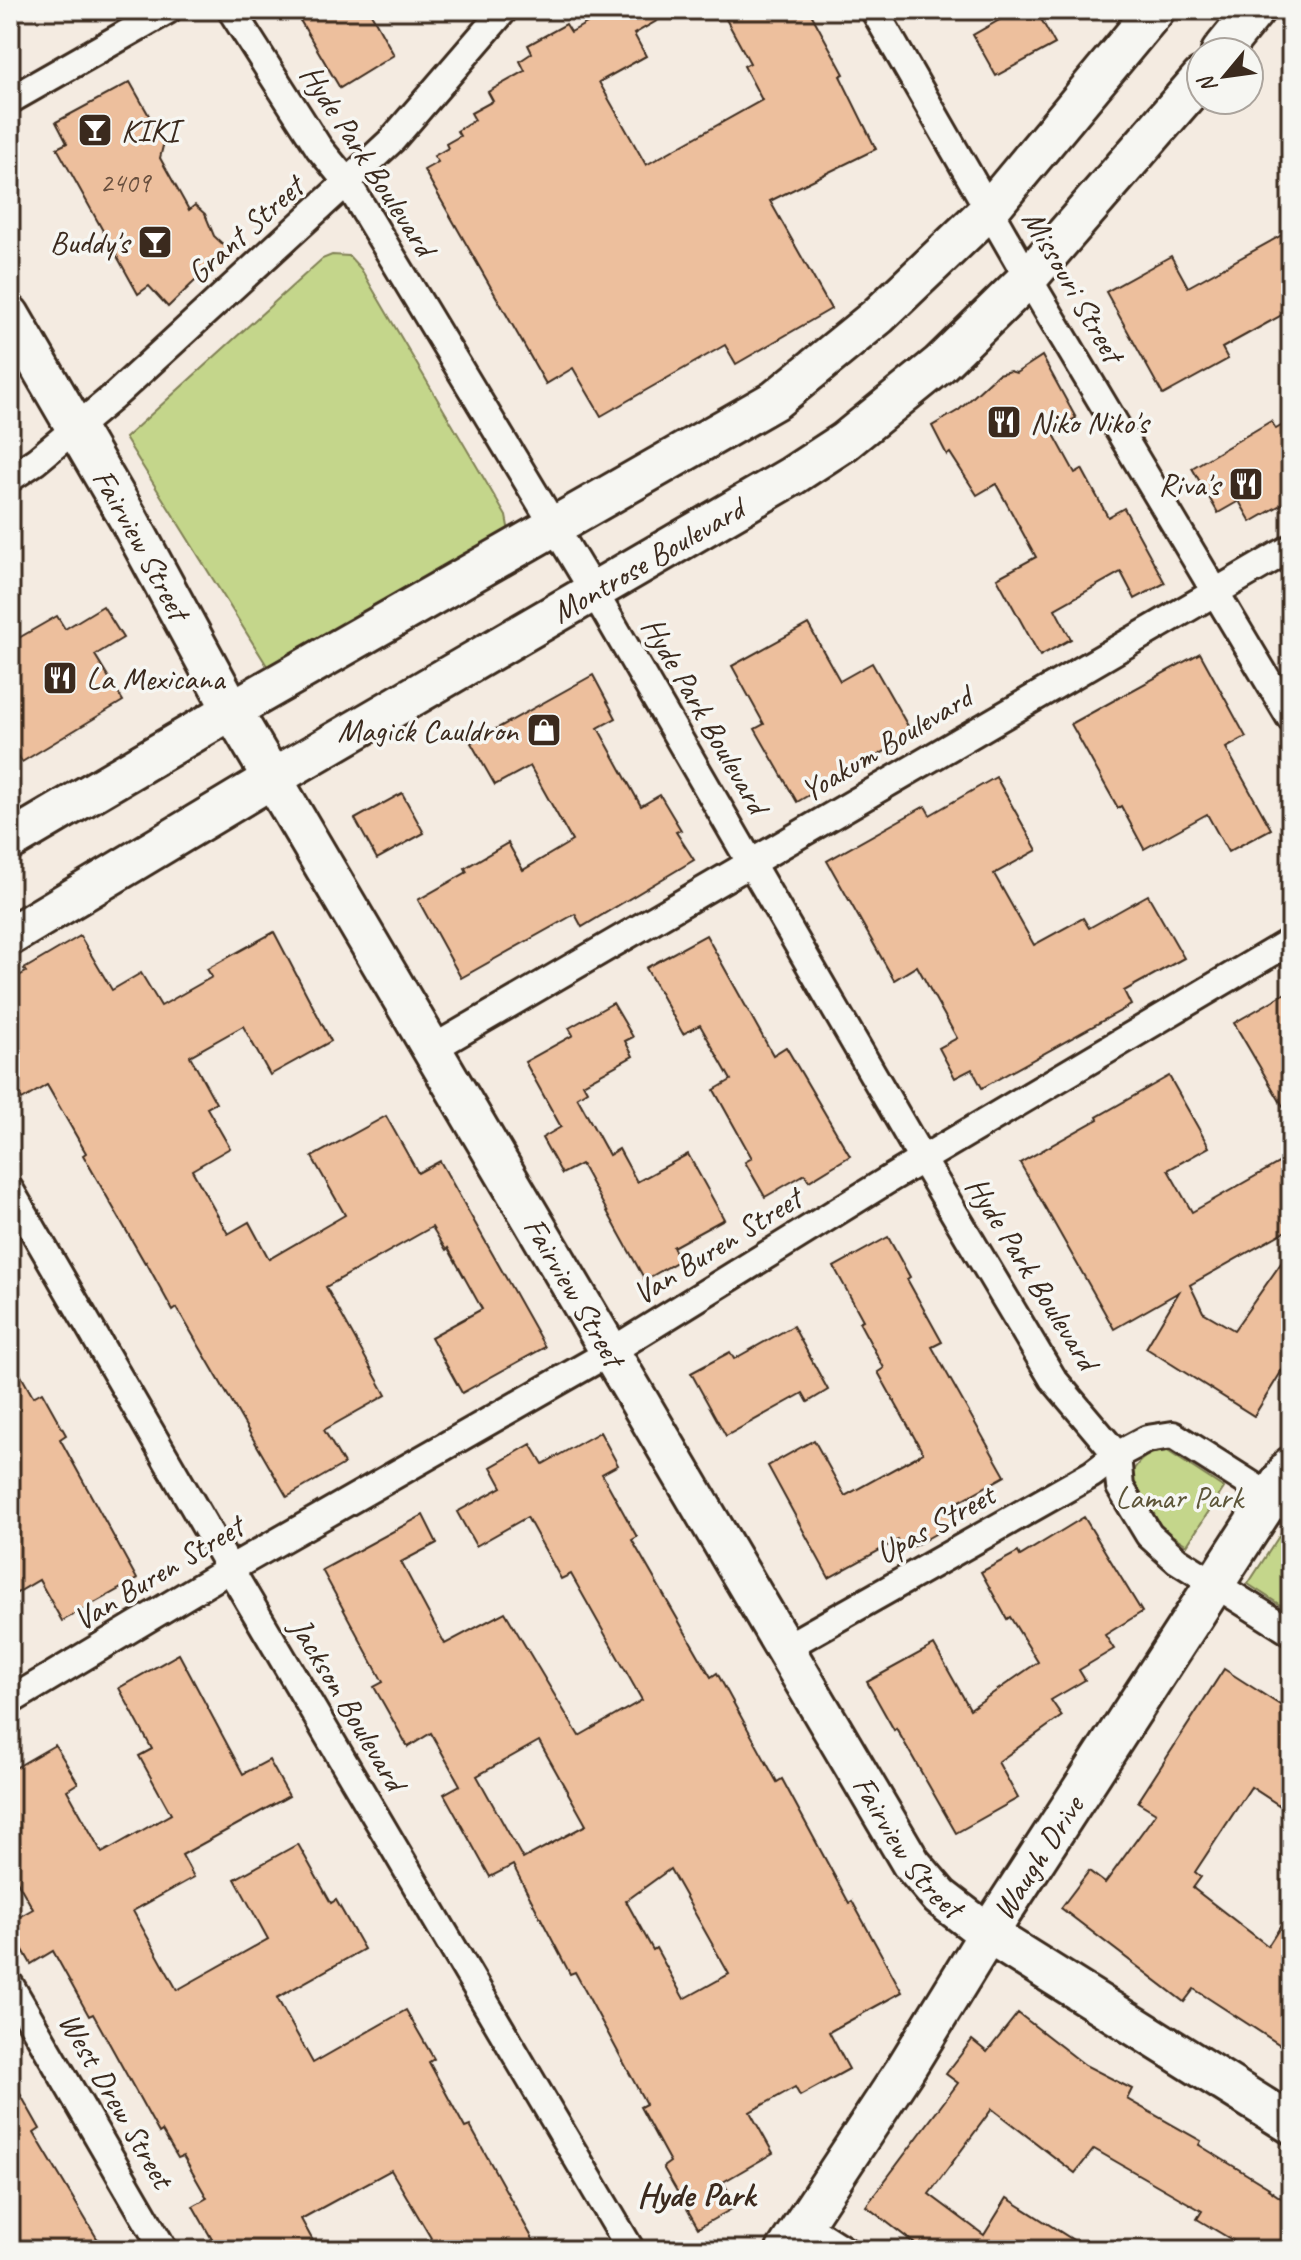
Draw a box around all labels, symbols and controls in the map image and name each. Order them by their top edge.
north arrow [1185,36,1265,116]
street label: Hyde Park Boulevard [291,57,448,268]
text: N [1191,70,1224,98]
place label: KIKI [121,110,185,151]
bar icon: KIKI [76,111,114,149]
street label: Grant Street [178,164,315,293]
house number: 2409 [100,165,153,200]
street label: Missouri Street [1013,202,1135,373]
place label: Buddy's [50,222,132,263]
bar icon: Buddy's [136,223,174,261]
place label: Niko Niko's [1030,402,1151,443]
restaurant icon: Niko Niko's [985,403,1023,441]
street label: Fairview Street [83,461,202,630]
place label: Riva's [1158,464,1223,505]
restaurant icon: Riva's [1227,465,1265,503]
street label: Montrose Boulevard [544,485,756,632]
street label: Hyde Park Boulevard [632,609,780,825]
place label: La Mexicana [86,658,226,699]
restaurant icon: La Mexicana [41,659,79,697]
street label: Yoakum Boulevard [793,674,983,811]
place label: Magick Cauldron [337,710,520,751]
shop icon: Magick Cauldron [525,711,563,749]
street label: Hyde Park Boulevard [956,1169,1111,1382]
street label: Van Buren Street [625,1176,813,1314]
street label: Fairview Street [515,1210,636,1377]
street label: Upas Street [868,1473,1005,1573]
park label: Lamar Park [1115,1477,1245,1518]
street label: Van Buren Street [66,1504,254,1640]
street label: Jackson Boulevard [279,1608,418,1802]
street label: Fairview Street [843,1768,974,1930]
street label: Waugh Drive [982,1786,1094,1927]
street label: West Drew Street [49,2005,184,2198]
district label: Hyde Park [637,2173,758,2216]

